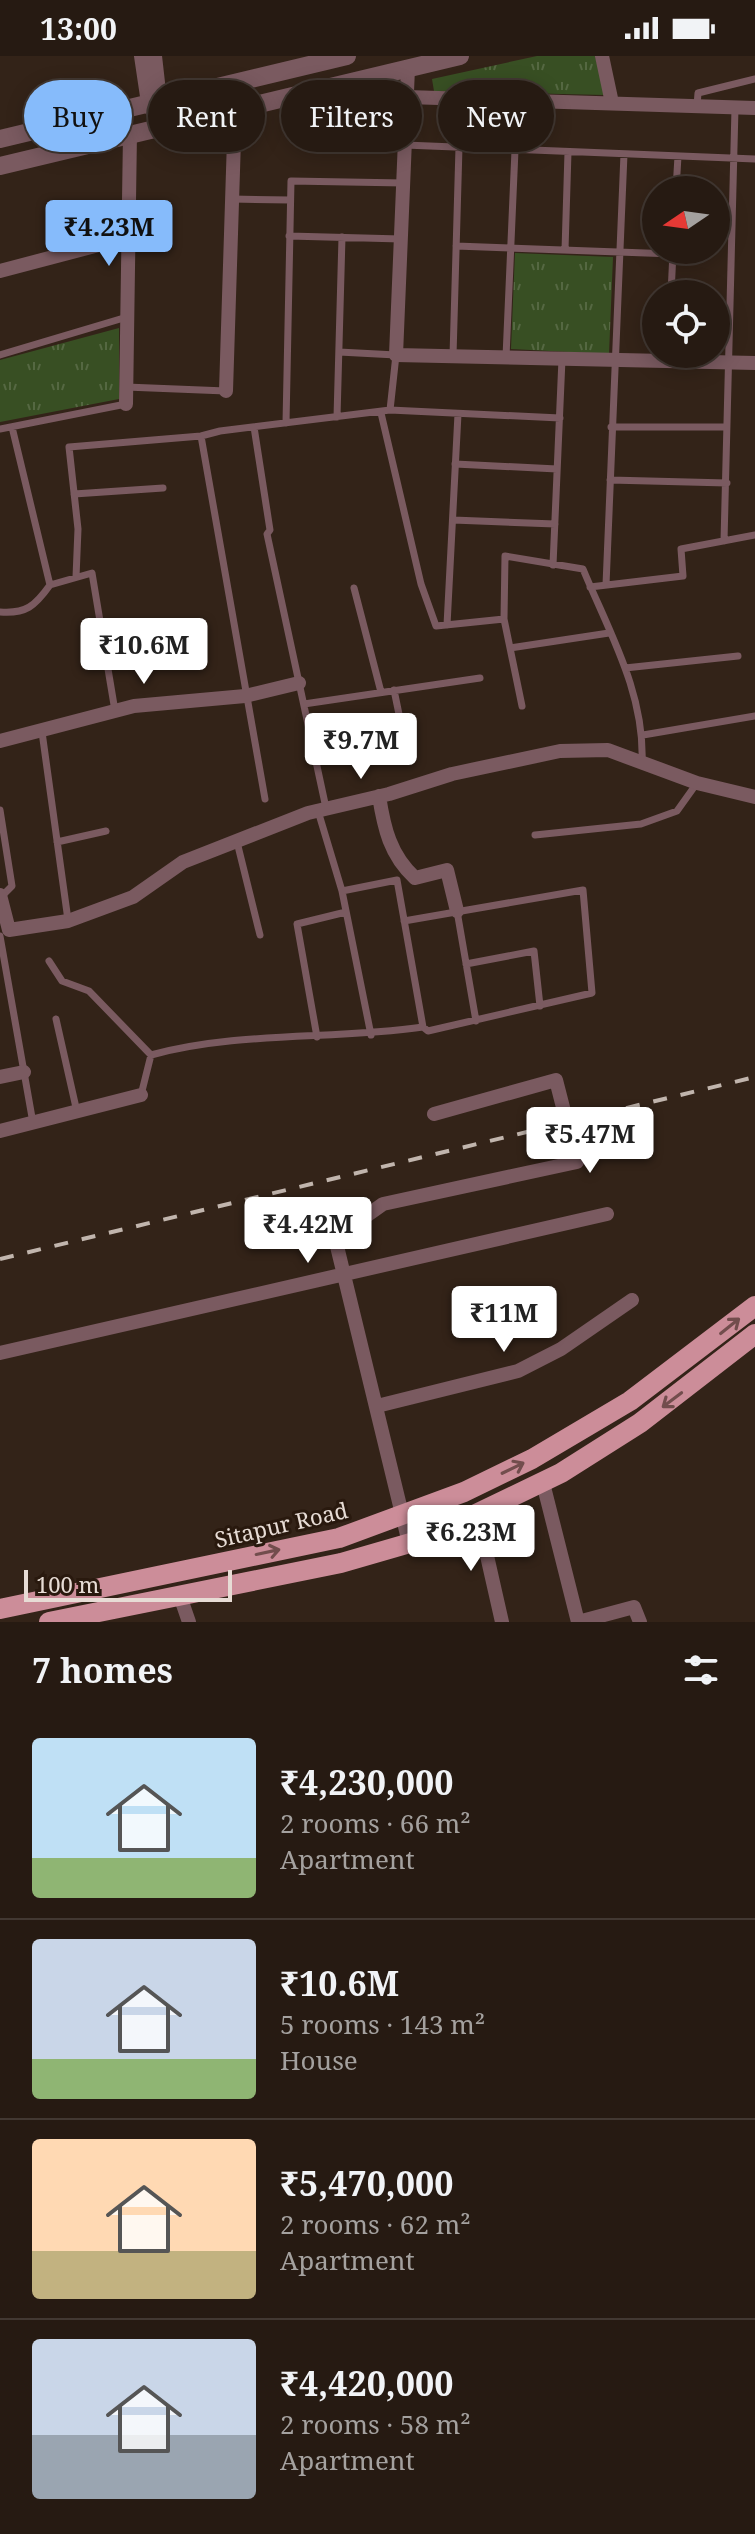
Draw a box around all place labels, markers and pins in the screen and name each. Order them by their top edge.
pin: ₹4.23M [44,200,174,268]
pin: ₹10.6M [79,618,209,686]
pin: ₹9.7M [305,713,417,781]
pin: ₹5.47M [525,1107,655,1175]
pin: ₹4.42M [243,1197,373,1265]
pin: ₹11M [457,1286,551,1354]
pin: ₹6.23M [406,1505,536,1573]

